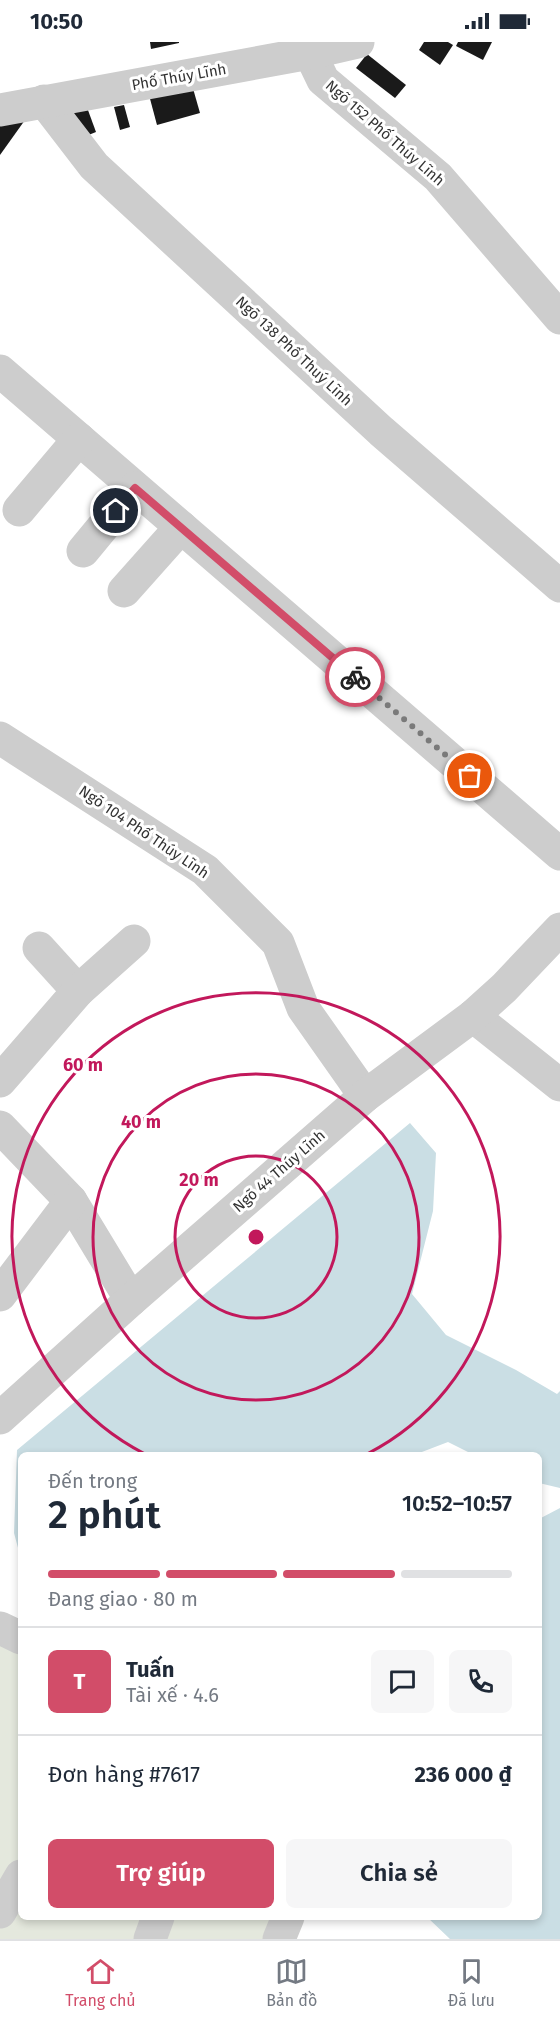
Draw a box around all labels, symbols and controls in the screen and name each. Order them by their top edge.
text: 10:50 [30,8,83,35]
street label: Phố Thúy Lĩnh [130,60,228,94]
street label: Ngõ 152 Phố Thúy Lĩnh [322,77,448,189]
street label: Ngõ 138 Phố Thuý Lĩnh [232,292,356,410]
pin [90,485,141,536]
icon: home [99,494,132,527]
courier [325,647,385,707]
icon: bike [339,661,372,694]
pin [444,750,495,801]
icon: bag [453,759,486,792]
street label: Ngõ 104 Phố Thúy Lĩnh [76,782,212,882]
text: 60 m [63,1054,103,1076]
text: 40 m [121,1111,161,1133]
street label: Ngõ 44 Thúy Lĩnh [229,1126,329,1216]
text: 20 m [179,1169,219,1191]
centre of rings [246,1227,266,1247]
text: Đến trong [48,1469,137,1493]
text: 10:52–10:57 [402,1490,512,1517]
text: 2 phút [48,1492,161,1538]
text: Đang giao · 80 m [48,1587,198,1611]
button: chat [371,1650,434,1713]
button: phone [449,1650,512,1713]
text: Tuấn [126,1656,174,1683]
text: T [74,1668,85,1695]
text: Tài xế · 4.6 [126,1683,219,1707]
text: Đơn hàng #7617 [48,1761,200,1788]
text: 236 000 ₫ [414,1761,512,1788]
button: Trợ giúp [48,1839,274,1908]
button: Chia sẻ [286,1839,512,1908]
tab: Trang chủ [65,1955,136,2010]
tab: Bản đồ [266,1955,317,2010]
tab: Đã lưu [448,1955,495,2010]

